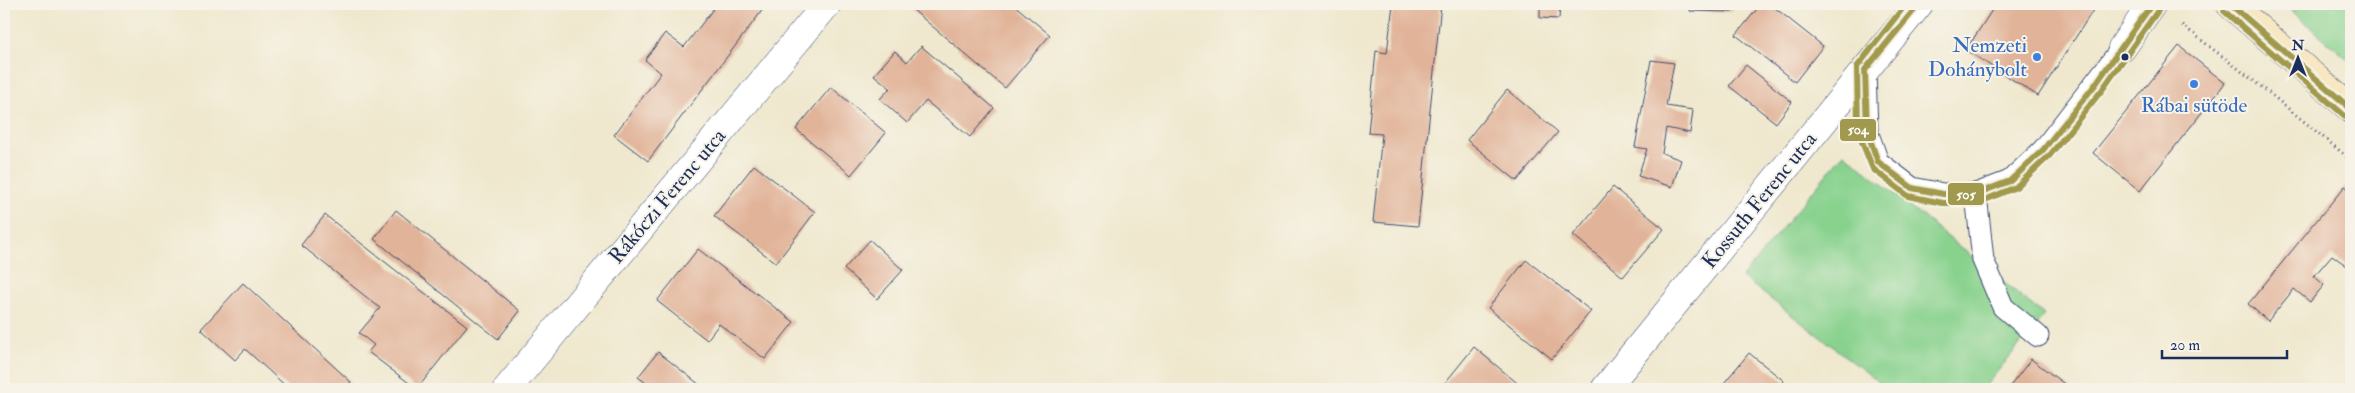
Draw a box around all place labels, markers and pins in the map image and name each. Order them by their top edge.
place label: Nemzeti Dohánybolt [1928,32,2027,83]
marker: Nemzeti Dohánybolt [2031,51,2043,63]
unlabelled marker [2120,52,2130,62]
marker: Rábai sütöde [2188,78,2200,90]
place label: Rábai sütöde [2141,92,2248,119]

